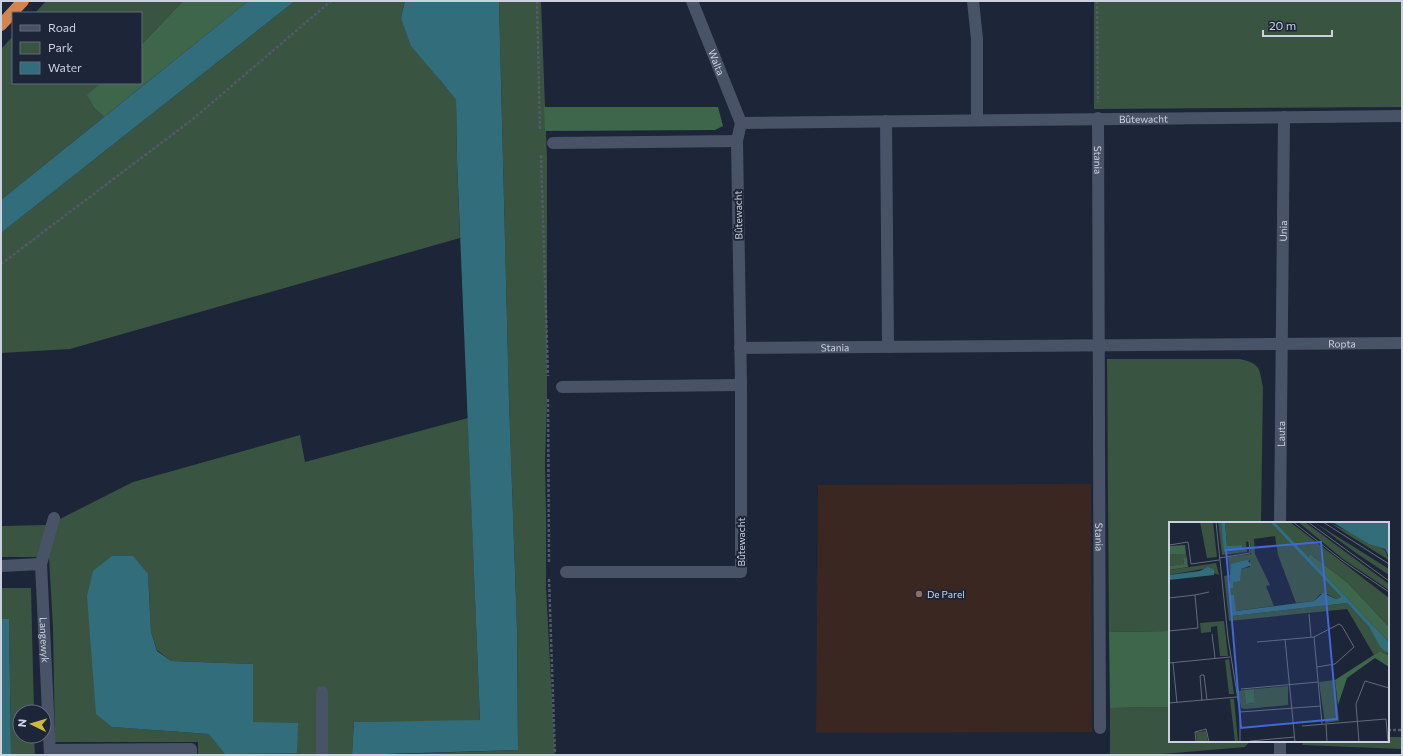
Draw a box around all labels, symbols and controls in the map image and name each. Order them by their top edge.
legend [12,12,142,84]
scale bar [1263,12,1332,38]
text: 20 m [1269,18,1296,32]
text: Road [48,20,76,34]
text: Park [48,40,74,54]
street label: Walta [706,48,727,77]
text: Water [48,60,82,74]
street label: Bûtewacht [1119,112,1168,125]
street label: Stania [1092,146,1104,174]
street label: Bûtewacht [732,190,744,240]
street label: Unia [1277,221,1289,242]
street label: Ropta [1328,337,1356,350]
street label: Stania [821,341,849,353]
street label: Lauta [1275,421,1287,447]
street label: Bûtewacht [735,517,747,567]
inset map [1169,522,1389,742]
street label: Stania [1093,523,1105,551]
place label: De Parel [927,588,965,600]
marker: De Parel [914,589,924,599]
street label: Langewyk [38,617,52,664]
north arrow [12,704,52,744]
text: N [15,718,28,728]

